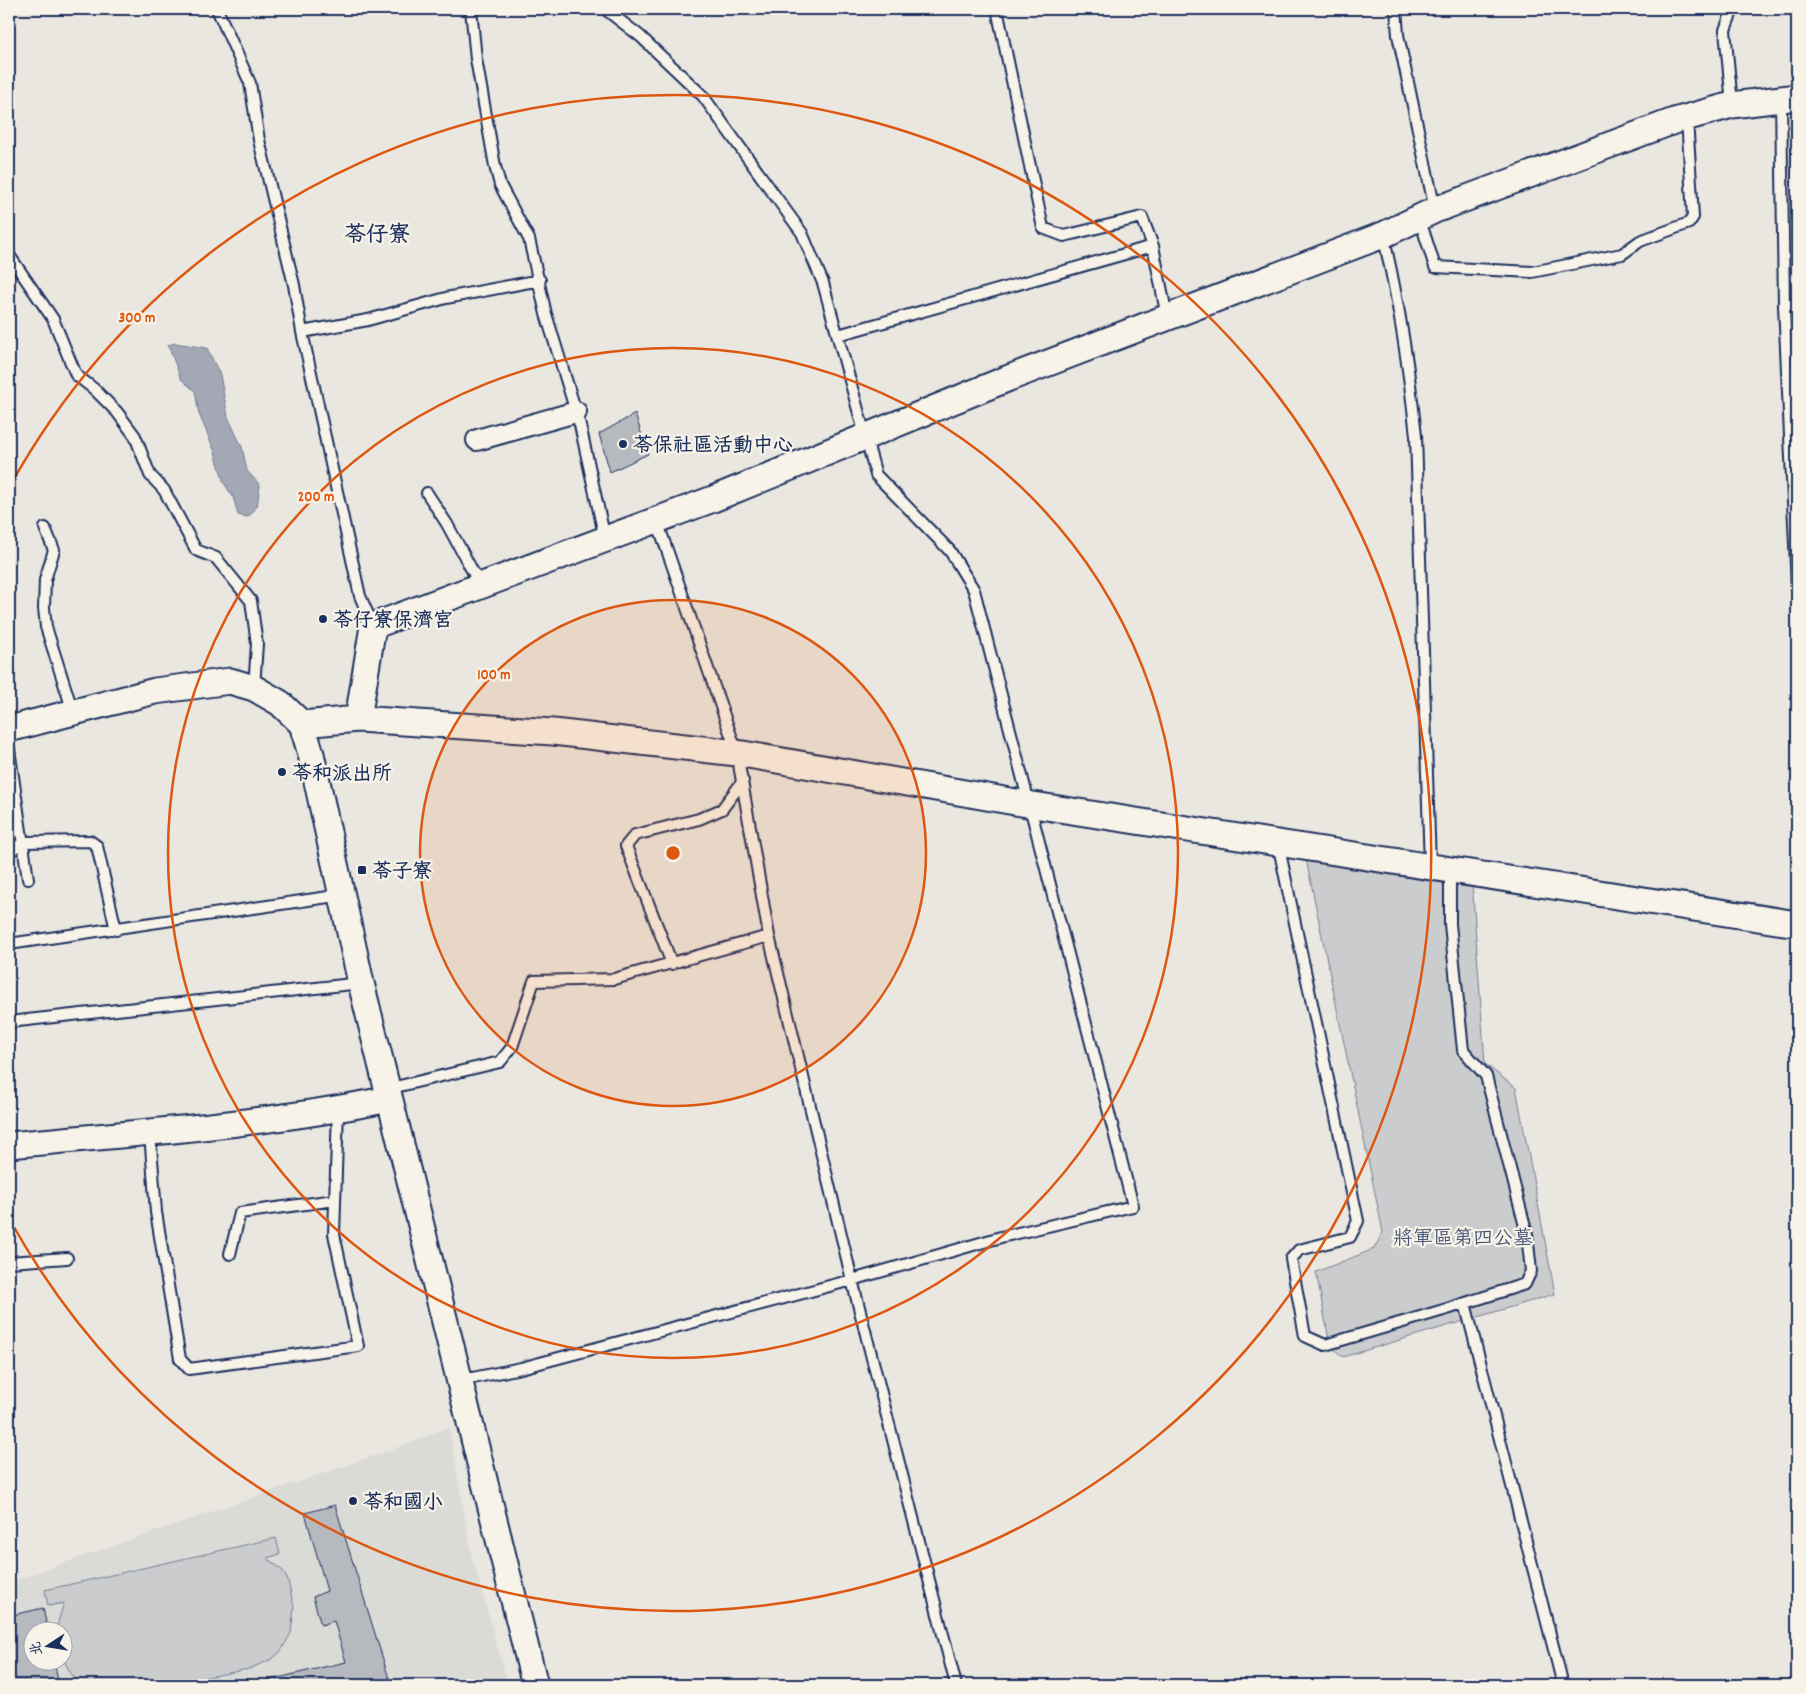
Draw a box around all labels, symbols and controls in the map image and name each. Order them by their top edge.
district label: 苓仔寮 [344,221,410,252]
text: 300 m [119,308,155,330]
place label: 苓保社區活動中心 [633,433,793,461]
marker: 苓保社區活動中心 [617,438,629,450]
text: 200 m [298,487,334,509]
place label: 苓仔寮保濟宮 [333,608,453,636]
marker: 苓仔寮保濟宮 [317,613,329,625]
text: 100 m [477,665,511,687]
place label: 苓和派出所 [292,761,392,789]
marker: 苓和派出所 [276,766,288,778]
centre of rings [664,844,682,862]
place label: 苓子寮 [372,859,432,887]
marker: 苓子寮 [356,864,368,876]
park label: 將軍區第四公墓 [1393,1226,1533,1254]
place label: 苓和國小 [363,1490,443,1518]
marker: 苓和國小 [347,1495,359,1507]
north arrow [22,1622,72,1672]
text: 北 [26,1639,48,1657]

